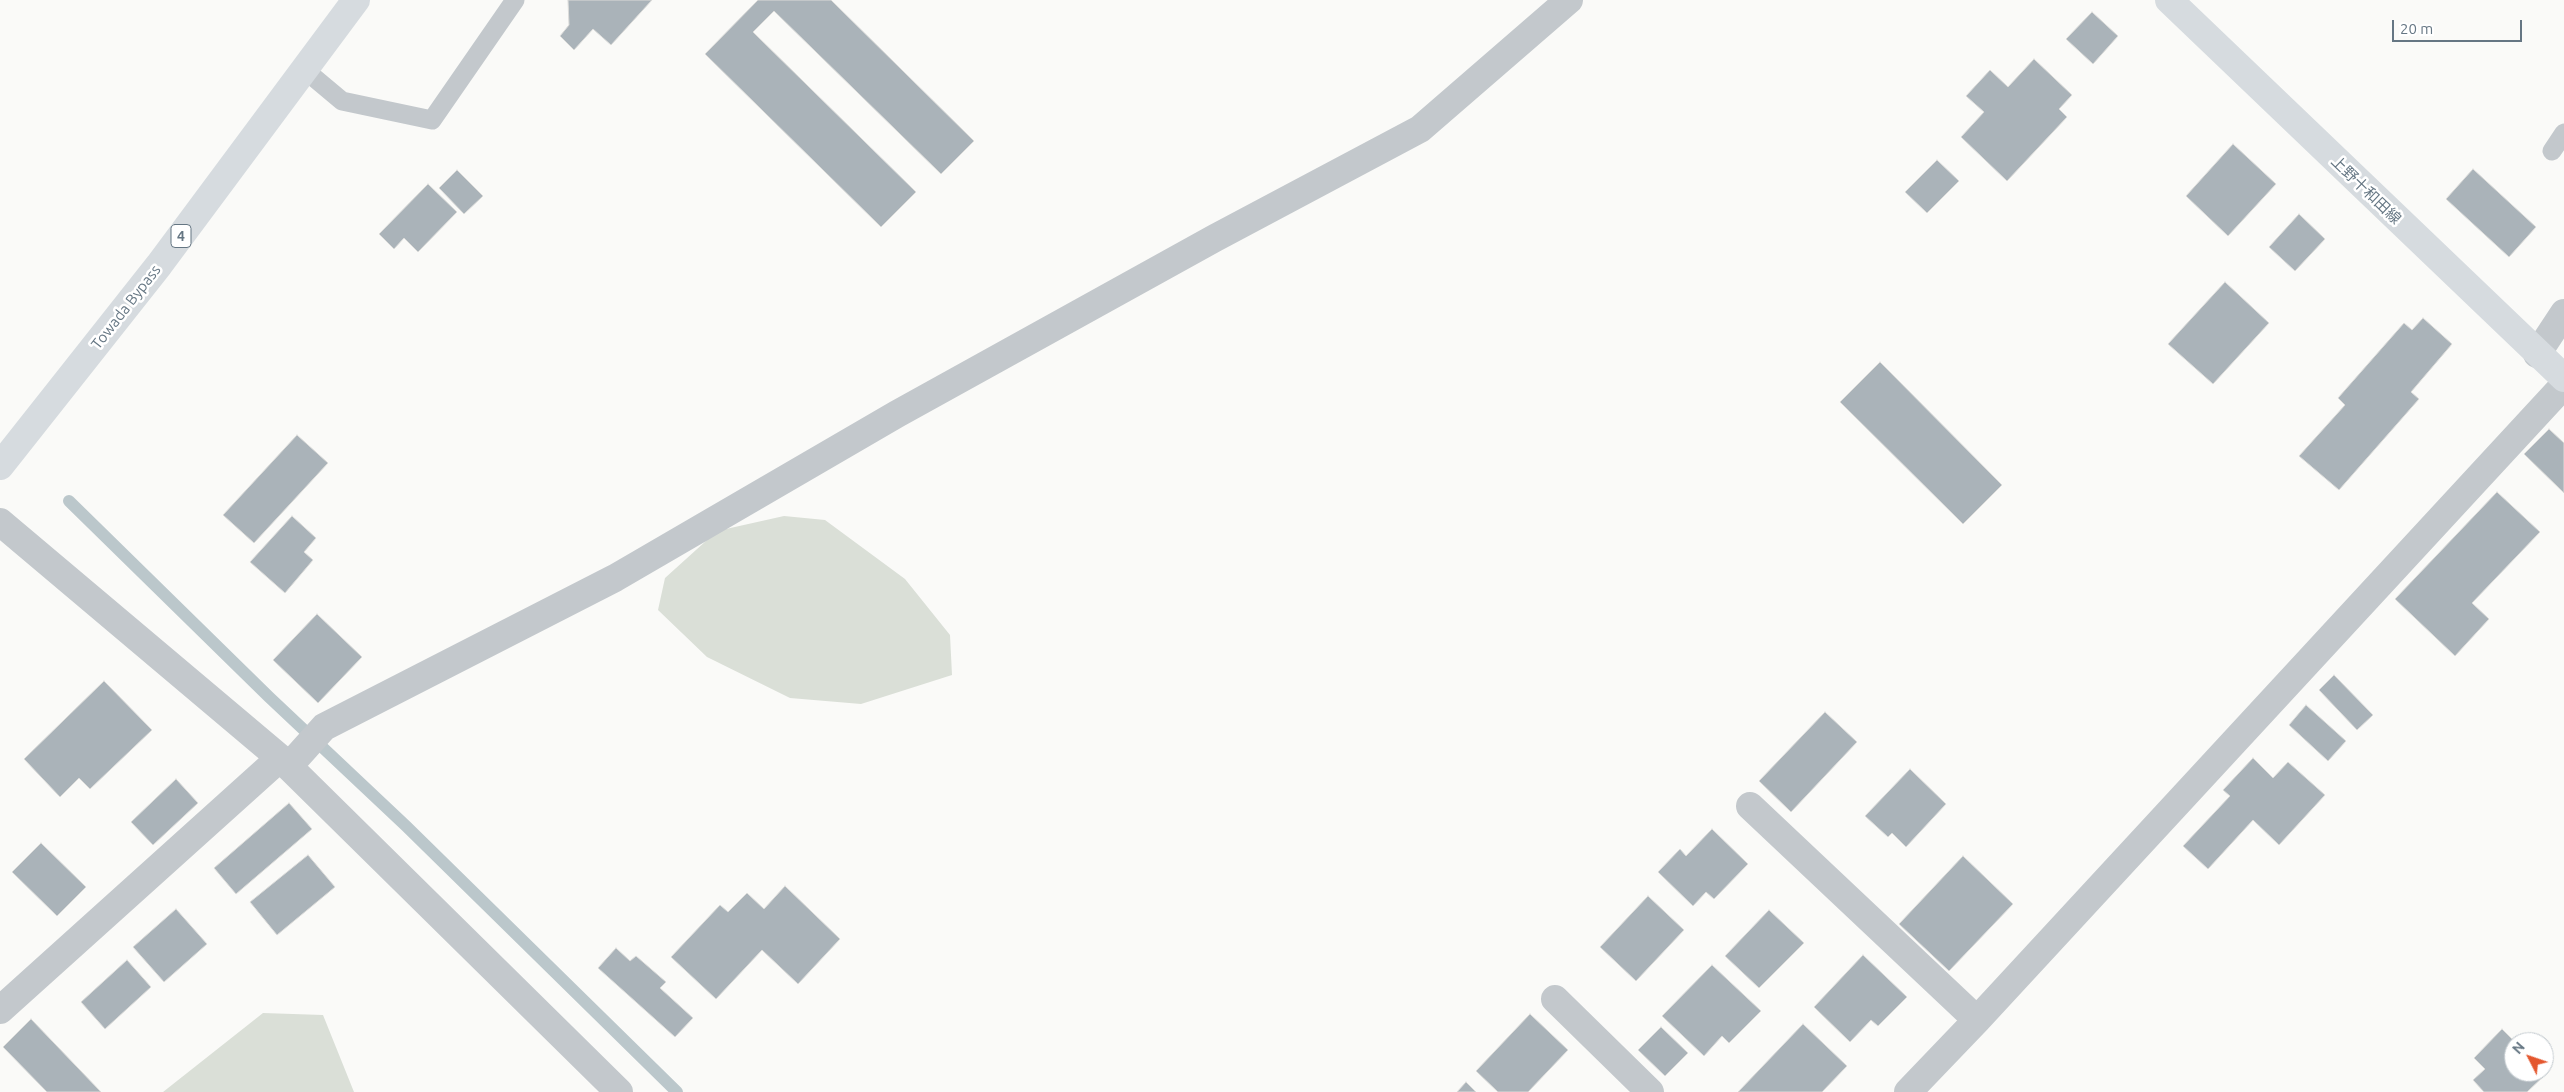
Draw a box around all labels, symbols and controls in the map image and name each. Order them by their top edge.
scale bar [2394,10,2524,42]
text: 20 m [2400,20,2433,37]
street label: 上野十和田線 [2327,152,2405,228]
road number: 4 [171,225,191,248]
street label: Towada Bypass [88,261,164,353]
north arrow [2504,1032,2554,1082]
text: N [2509,1039,2528,1057]

